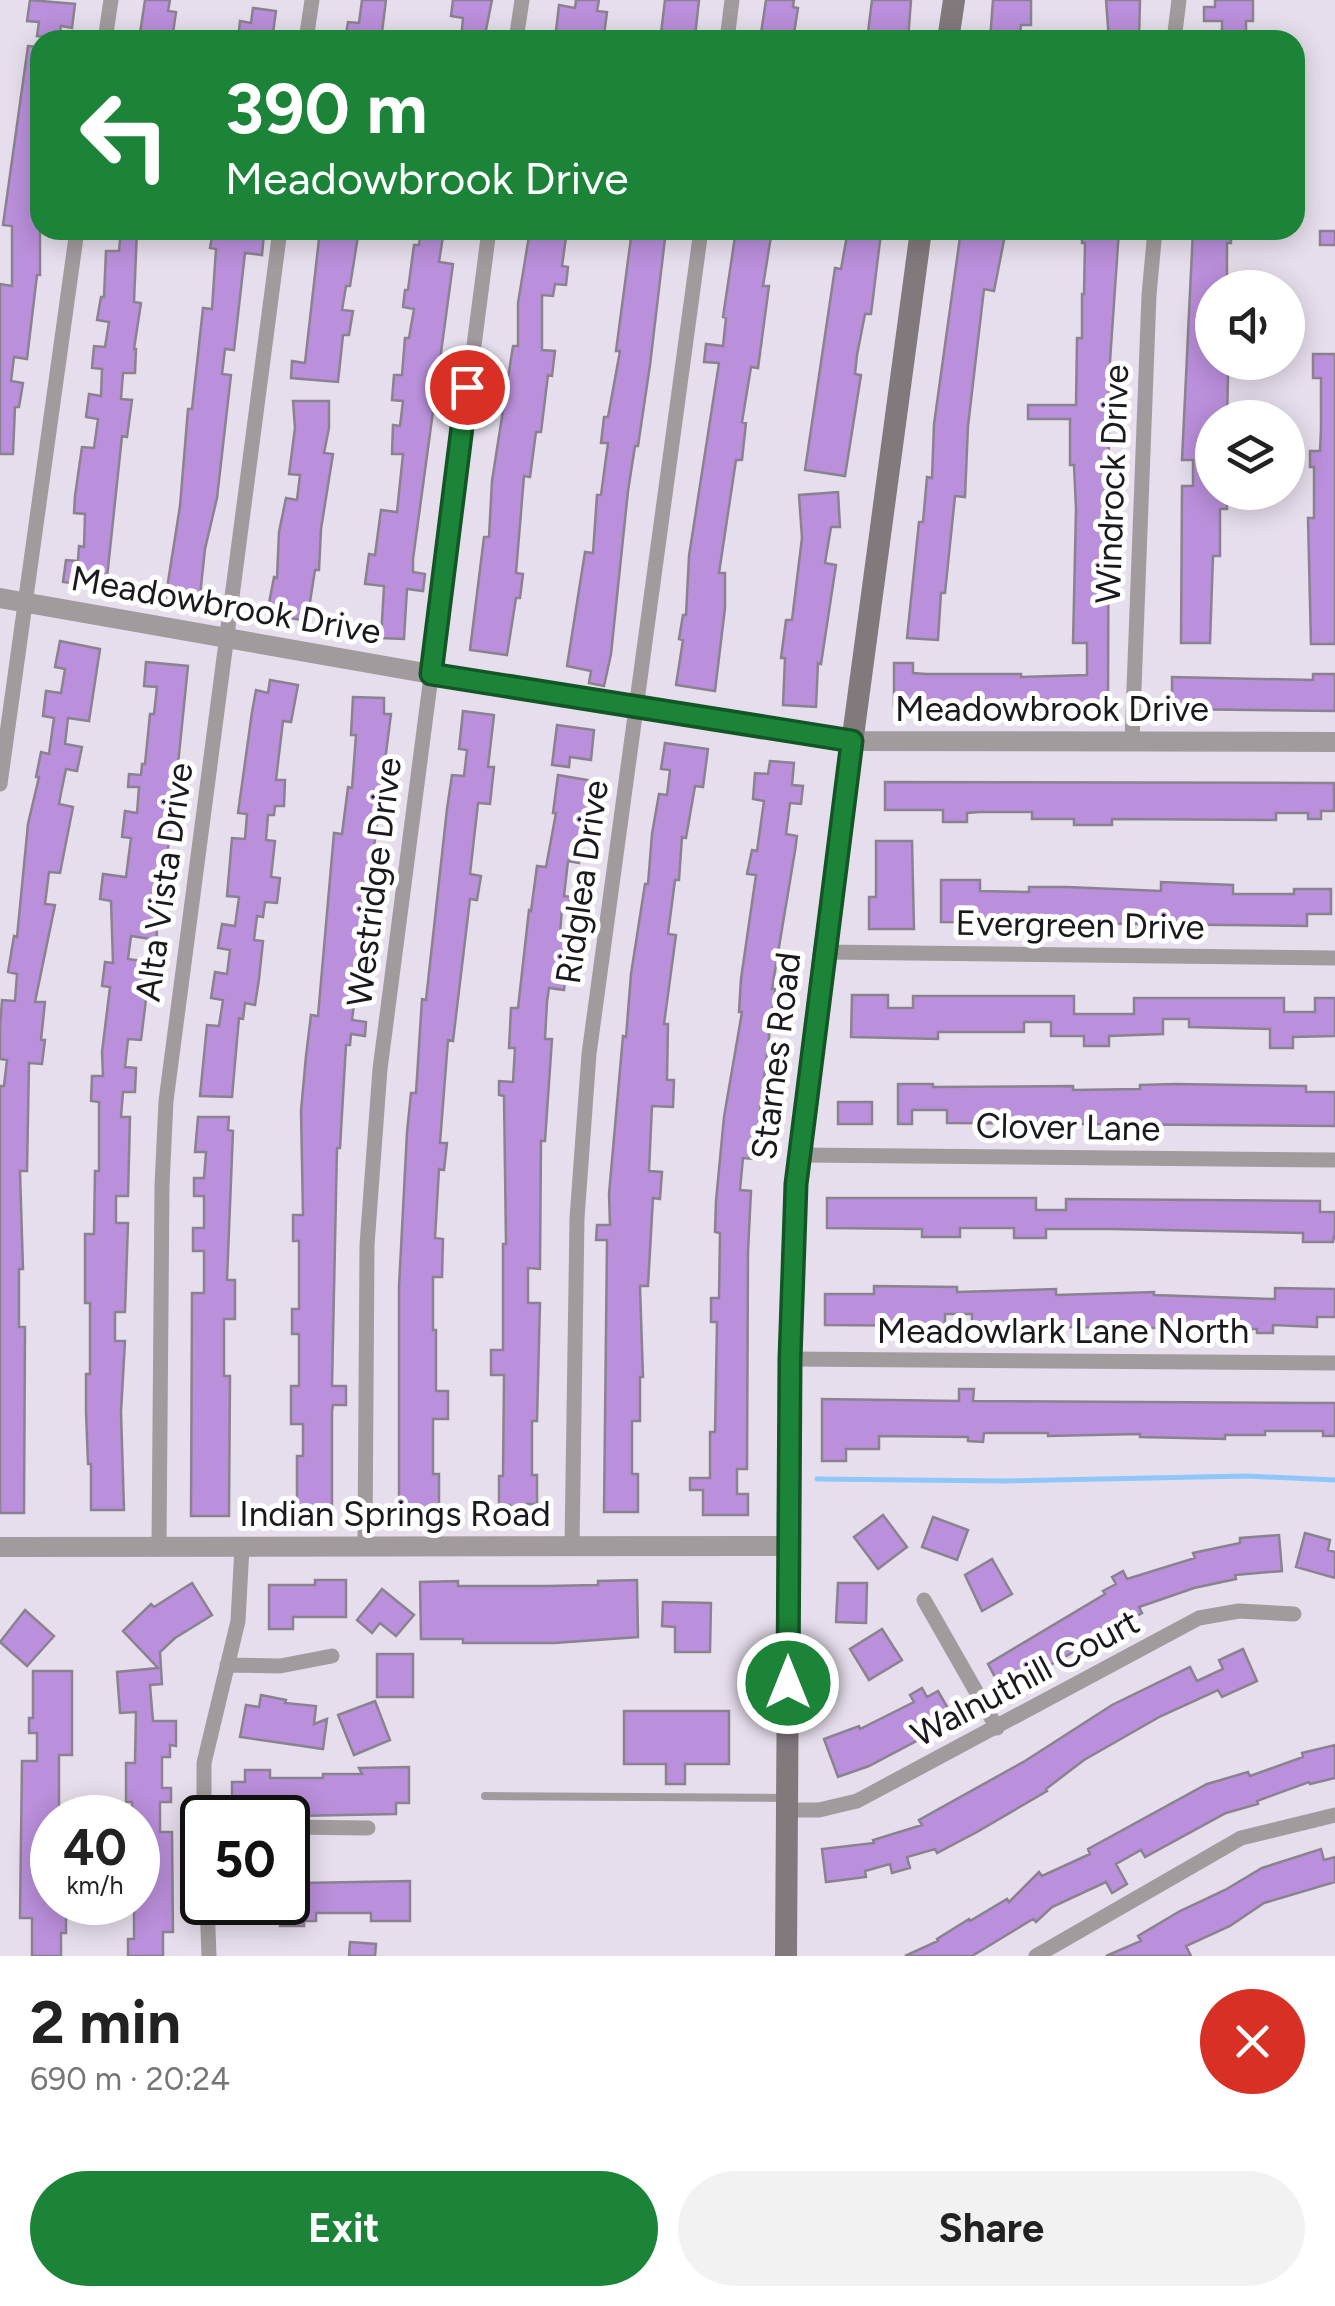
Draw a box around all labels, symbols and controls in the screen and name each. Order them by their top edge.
text: 390 m [225,66,428,151]
icon: left [60,70,190,200]
text: Meadowbrook Drive [225,151,629,205]
map controls [1195,270,1305,510]
button: sound [1195,270,1305,380]
pin [425,345,510,430]
icon: arrive [440,360,495,415]
street label: Windrock Drive [1087,364,1137,604]
button: layers [1195,400,1305,510]
street label: Meadowbrook Drive [68,557,384,653]
street label: Meadowbrook Drive [895,688,1209,730]
street label: Westridge Drive [338,755,410,1009]
street label: Alta Vista Drive [126,760,202,1004]
street label: Ridglea Drive [547,777,617,987]
street label: Evergreen Drive [955,902,1205,948]
street label: Starnes Road [742,950,810,1162]
street label: Clover Lane [975,1104,1161,1150]
street label: Meadowlark Lane North [877,1310,1249,1352]
street label: Indian Springs Road [239,1493,551,1535]
street label: Walnuthill Court [904,1600,1146,1756]
position arrow [736,1631,840,1735]
speed limit sign: 50 [180,1795,310,1925]
text: 40 [63,1817,127,1878]
text: km/h [66,1870,124,1900]
text: 2 min [30,1986,181,2058]
button: close [1200,1989,1305,2094]
text: 690 m · 20:24 [30,2060,230,2098]
button: Exit [30,2171,658,2286]
button: Share [678,2171,1305,2286]

